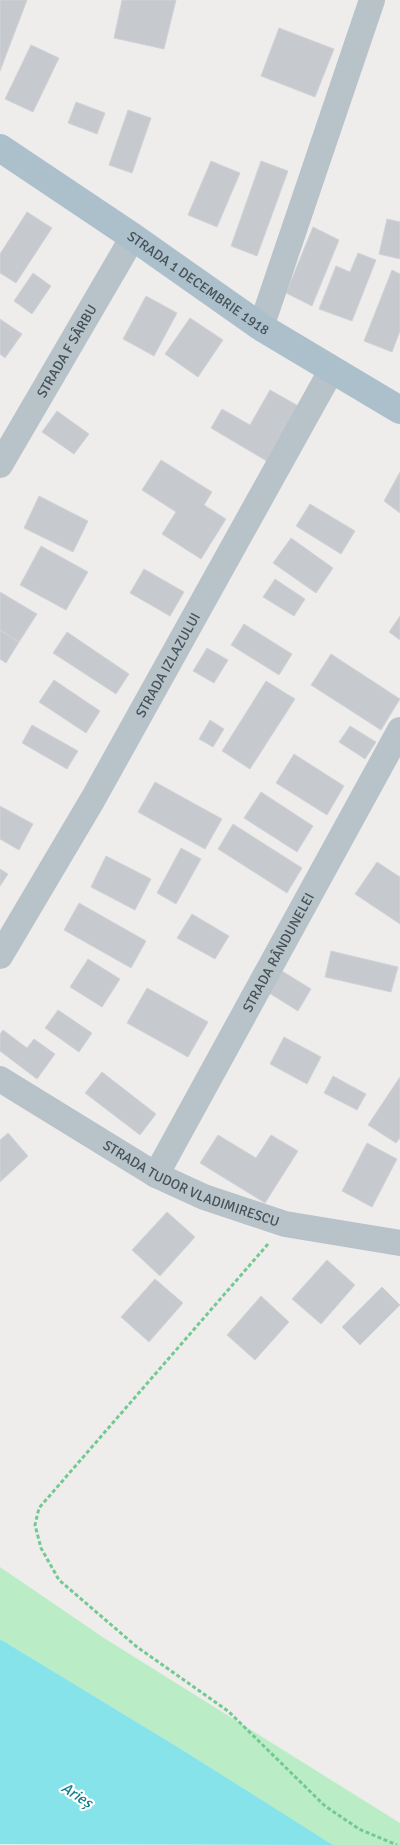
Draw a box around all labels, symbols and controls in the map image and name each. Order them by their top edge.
street label: STRADA 1 DECEMBRIE 1918 [124,227,272,338]
street label: STRADA F SÂRBU [33,301,100,401]
street label: STRADA IZLAZULUI [132,609,204,720]
street label: STRADA RÂNDUNELEI [239,890,318,1015]
street label: STRADA TUDOR VLADIMIRESCU [100,1136,282,1230]
water label: Arieș [58,1778,97,1812]

